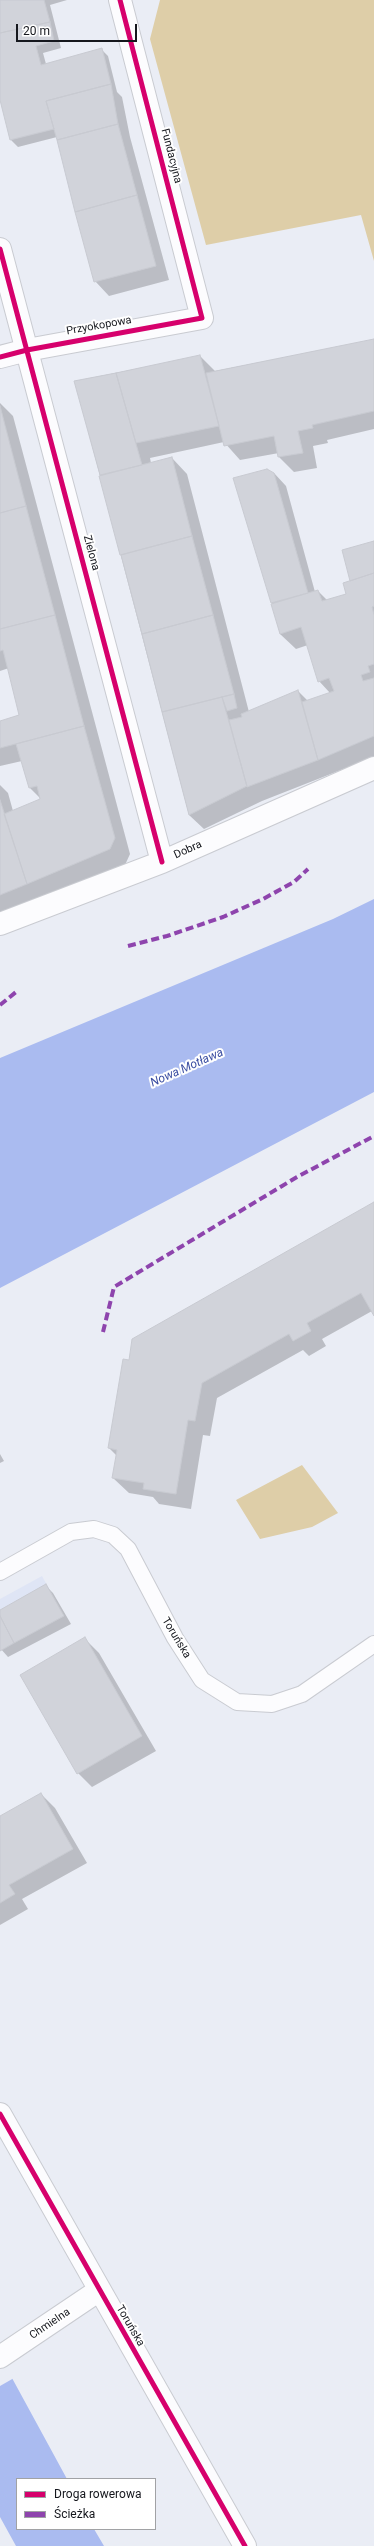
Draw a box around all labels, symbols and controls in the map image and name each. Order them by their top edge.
scale bar [18,16,139,42]
text: 20 m [23,24,50,38]
street label: Fundacyjna [158,127,184,185]
street label: Przyokopowa [65,314,133,338]
street label: Zielona [80,534,102,572]
street label: Dobra [172,838,204,862]
water label: Nowa Motława [148,1046,226,1090]
street label: Toruńska [159,1615,193,1661]
street label: Toruńska [113,2303,147,2349]
street label: Chmielna [27,2306,73,2342]
legend [16,2478,156,2530]
text: Droga rowerowa [54,2487,141,2501]
text: Ścieżka [54,2507,95,2521]

